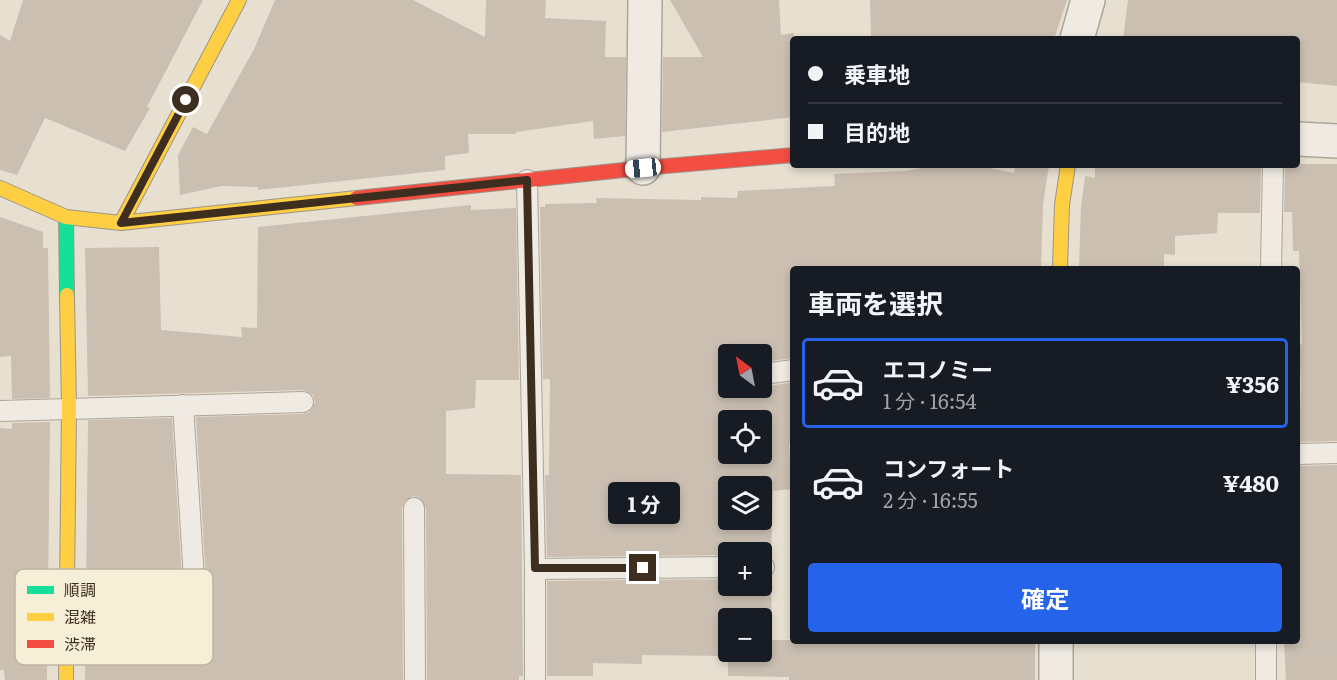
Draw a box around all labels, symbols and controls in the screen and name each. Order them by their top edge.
text: 乗車地 [844,57,910,90]
route start [172,86,199,113]
text: 目的地 [844,115,910,148]
car [624,157,662,179]
text: 車両を選択 [808,282,943,322]
north arrow [718,344,772,398]
map controls [718,344,772,662]
text: エコノミー [883,352,993,385]
icon: car [811,356,865,410]
text: ¥356 [1226,367,1279,400]
text: 1 分 · 16:54 [883,385,977,415]
button: locate [718,410,772,464]
text: コンフォート [883,451,1014,484]
icon: car [811,455,865,509]
text: ¥480 [1223,466,1279,499]
button: layers [718,476,772,530]
callout: 1 分 [607,481,679,523]
text: 2 分 · 16:55 [883,484,978,514]
text: 1 分 [628,488,660,518]
button: + [718,542,772,596]
route end [629,554,656,581]
button: 確定 [808,563,1282,632]
legend [15,569,213,665]
text: 順調 [64,577,96,601]
text: 混雑 [64,604,96,628]
button: − [718,608,772,662]
text: 渋滞 [64,631,96,655]

